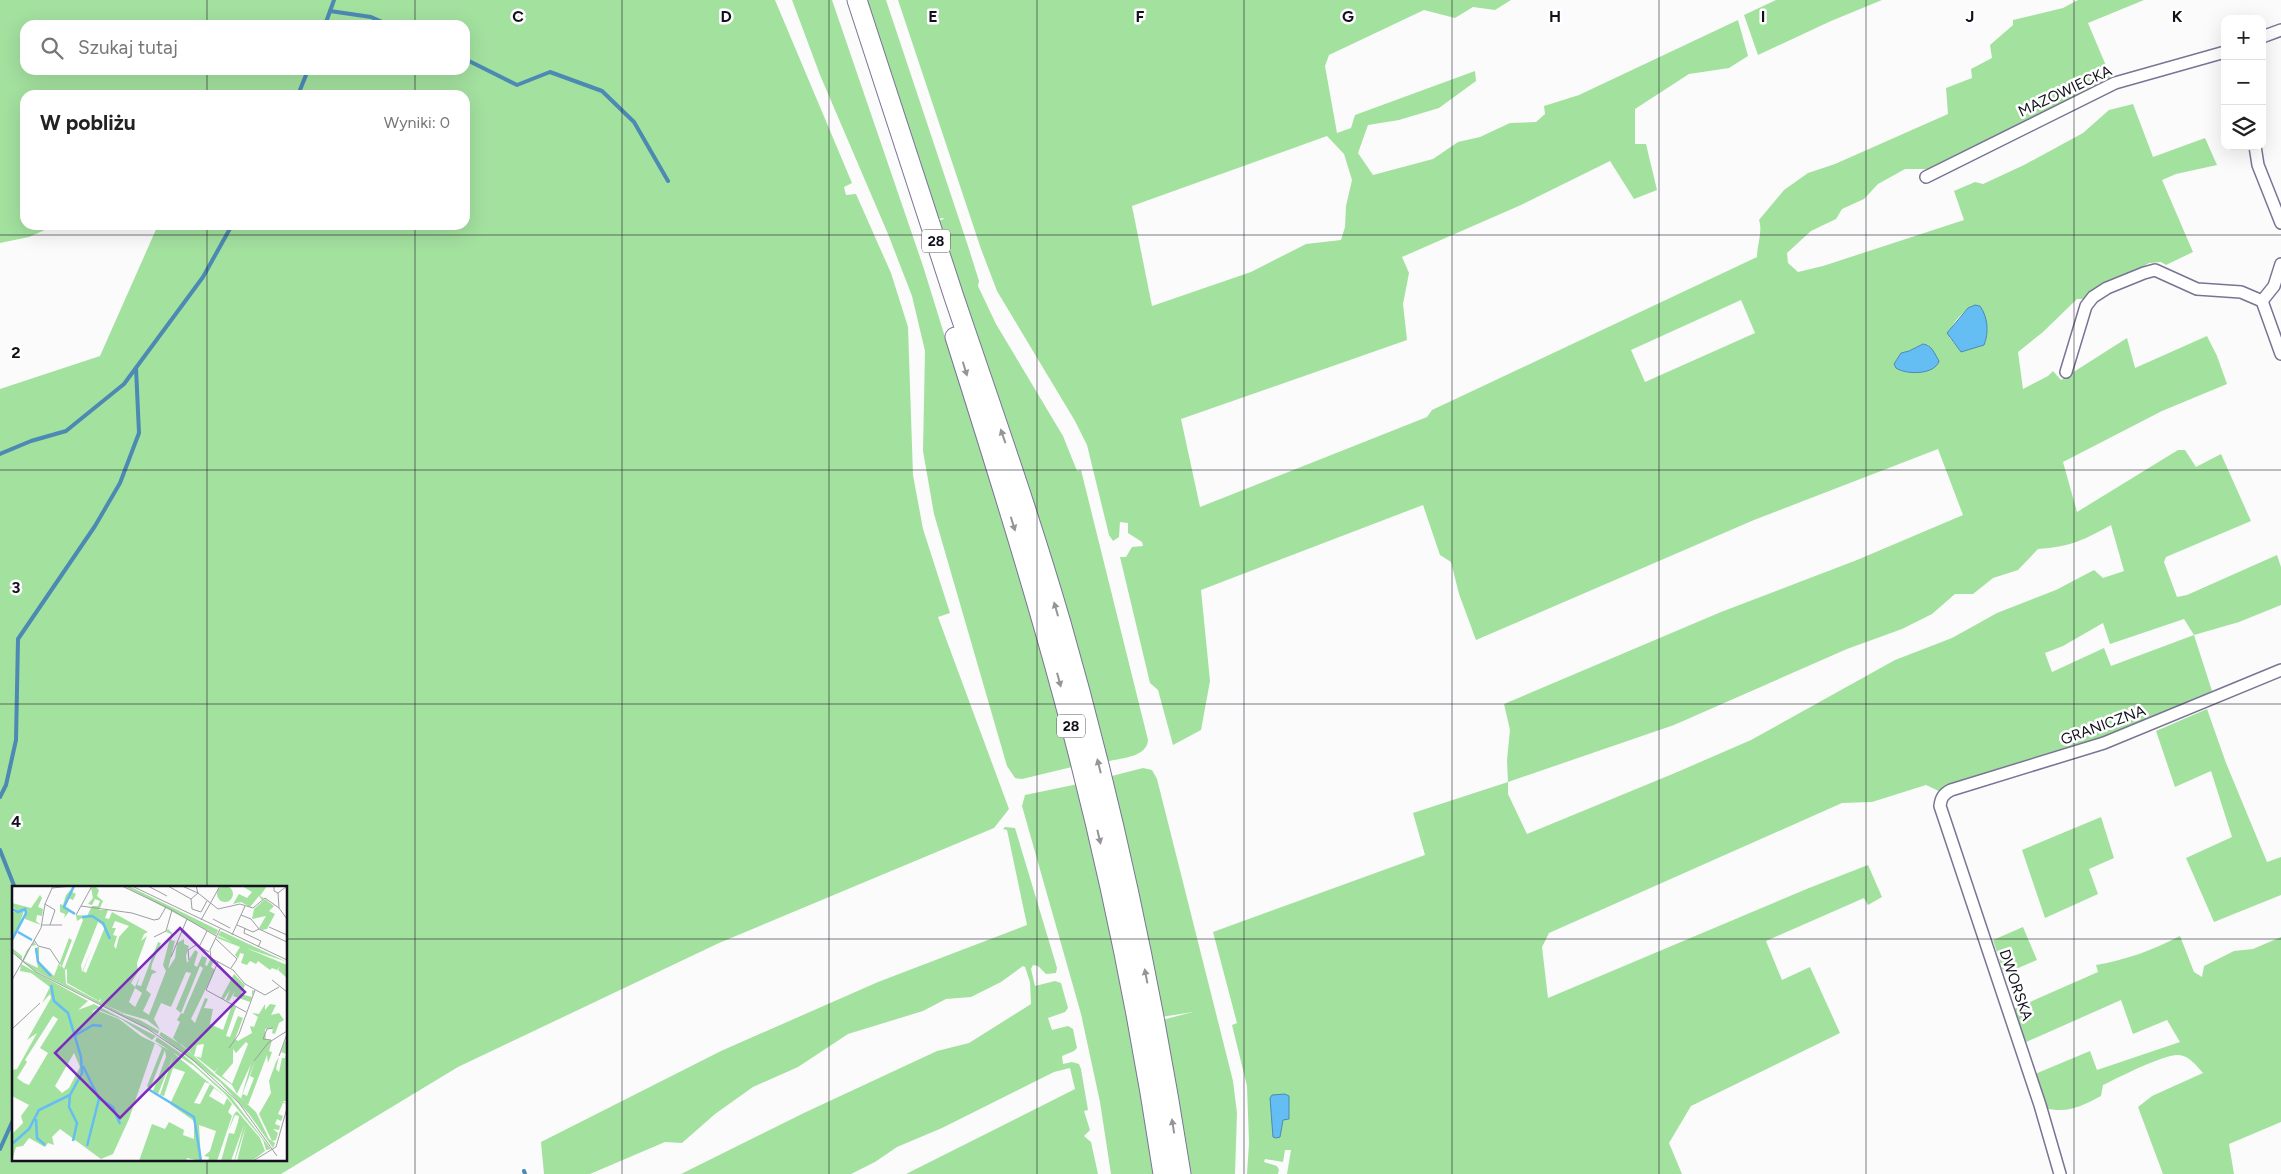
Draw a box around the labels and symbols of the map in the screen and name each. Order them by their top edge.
text: C [512,7,524,26]
text: D [720,7,732,26]
text: E [928,7,938,26]
text: F [1136,7,1145,26]
text: G [1342,7,1354,26]
text: H [1549,7,1561,26]
text: I [1761,7,1765,26]
text: J [1966,7,1974,26]
text: K [2172,7,2183,26]
street label: MAZOWIECKA [2015,61,2115,121]
road number: 28 [922,230,950,252]
text: 2 [11,343,21,362]
one-way arrow [961,361,969,376]
one-way arrow [998,428,1006,443]
one-way arrow [1010,516,1018,531]
text: 3 [12,578,21,597]
one-way arrow [1052,601,1060,616]
one-way arrow [1055,672,1063,687]
street label: GRANICZNA [2058,701,2148,749]
road number: 28 [1057,714,1085,738]
one-way arrow [1095,758,1103,773]
text: 4 [11,812,21,831]
one-way arrow [1095,830,1103,845]
inset map [12,886,288,1162]
street label: DWORSKA [1995,947,2037,1023]
one-way arrow [1141,967,1149,983]
one-way arrow [1169,1117,1177,1133]

